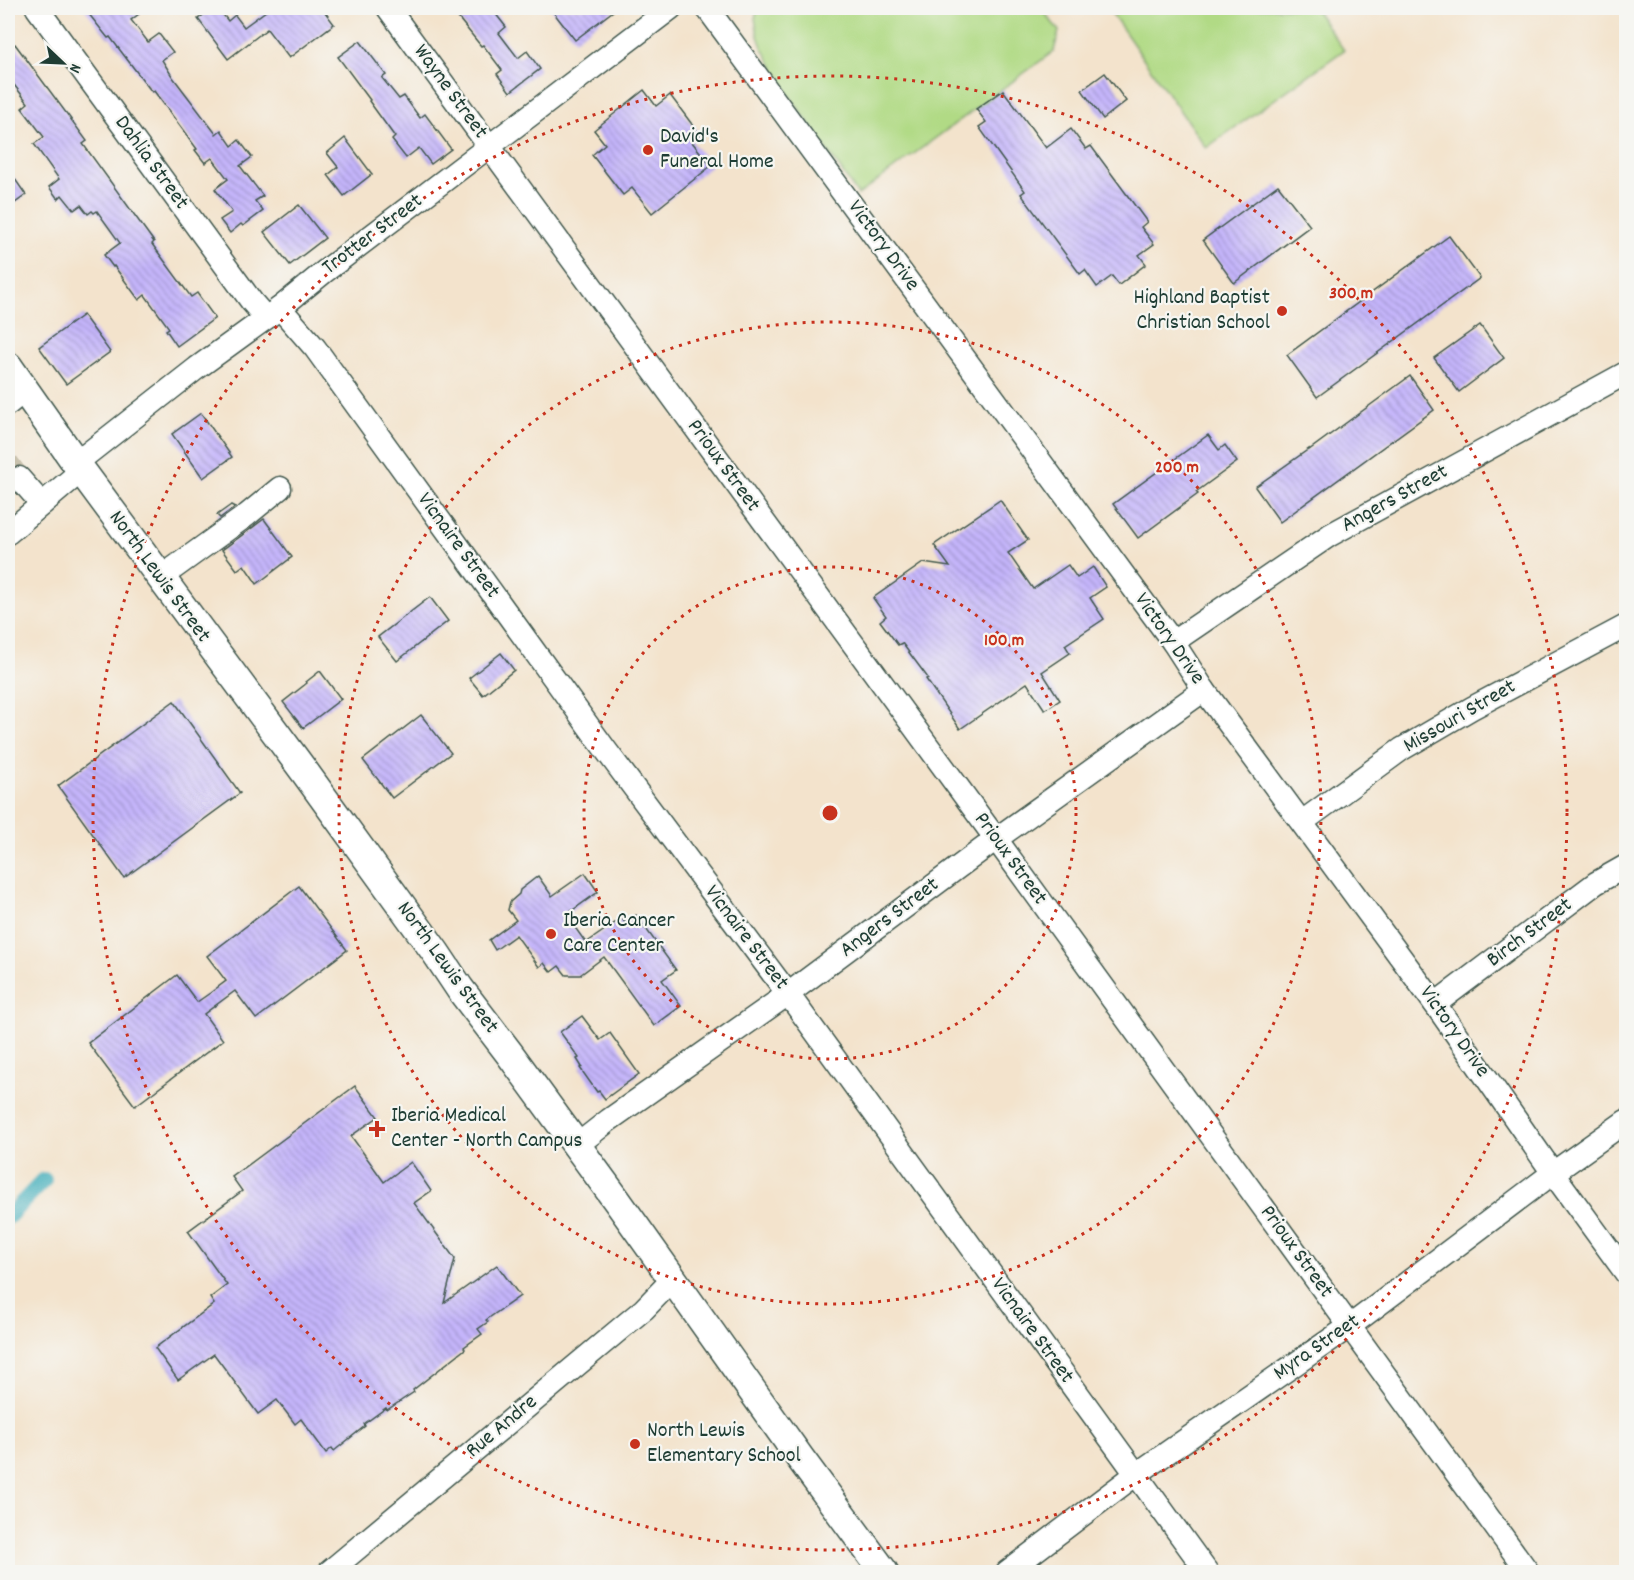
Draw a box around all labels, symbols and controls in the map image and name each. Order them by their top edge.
north arrow [33,33,93,93]
street label: Wayne Street [405,38,495,146]
text: N [62,60,87,76]
street label: Dahlia Street [106,109,196,217]
place label: David's Funeral Home [660,122,774,178]
marker: David's Funeral Home [641,143,655,157]
street label: Trotter Street [316,187,430,283]
street label: Victory Drive [839,194,927,298]
text: 300 m [1329,282,1373,307]
place label: Highland Baptist Christian School [1134,283,1270,339]
marker: Highland Baptist Christian School [1275,304,1289,318]
street label: Prioux Street [679,413,767,519]
text: 200 m [1155,456,1199,481]
street label: Angers Street [1336,457,1454,541]
street label: Vicnaire Street [409,487,507,605]
street label: North Lewis Street [100,505,218,649]
street label: Victory Drive [1126,587,1212,691]
text: 100 m [984,629,1024,654]
street label: Missouri Street [1398,672,1522,762]
centre of rings [820,803,840,823]
street label: Prioux Street [966,806,1054,912]
street label: Angers Street [834,870,946,966]
street label: Vicnaire Street [696,879,796,997]
street label: Birch Street [1481,891,1579,975]
street label: North Lewis Street [388,896,506,1040]
place label: Iberia Cancer Care Center [563,906,675,962]
marker: Iberia Cancer Care Center [544,927,558,941]
street label: Victory Drive [1411,980,1497,1084]
place label: Iberia Medical Center - North Campus [391,1101,583,1157]
marker: Iberia Medical Center - North Campus [368,1120,386,1138]
street label: Prioux Street [1252,1199,1340,1305]
street label: Vicnaire Street [983,1272,1081,1390]
street label: Myra Street [1268,1307,1366,1389]
street label: Rue Andre [459,1388,545,1466]
place label: North Lewis Elementary School [647,1416,801,1472]
marker: North Lewis Elementary School [628,1437,642,1451]

